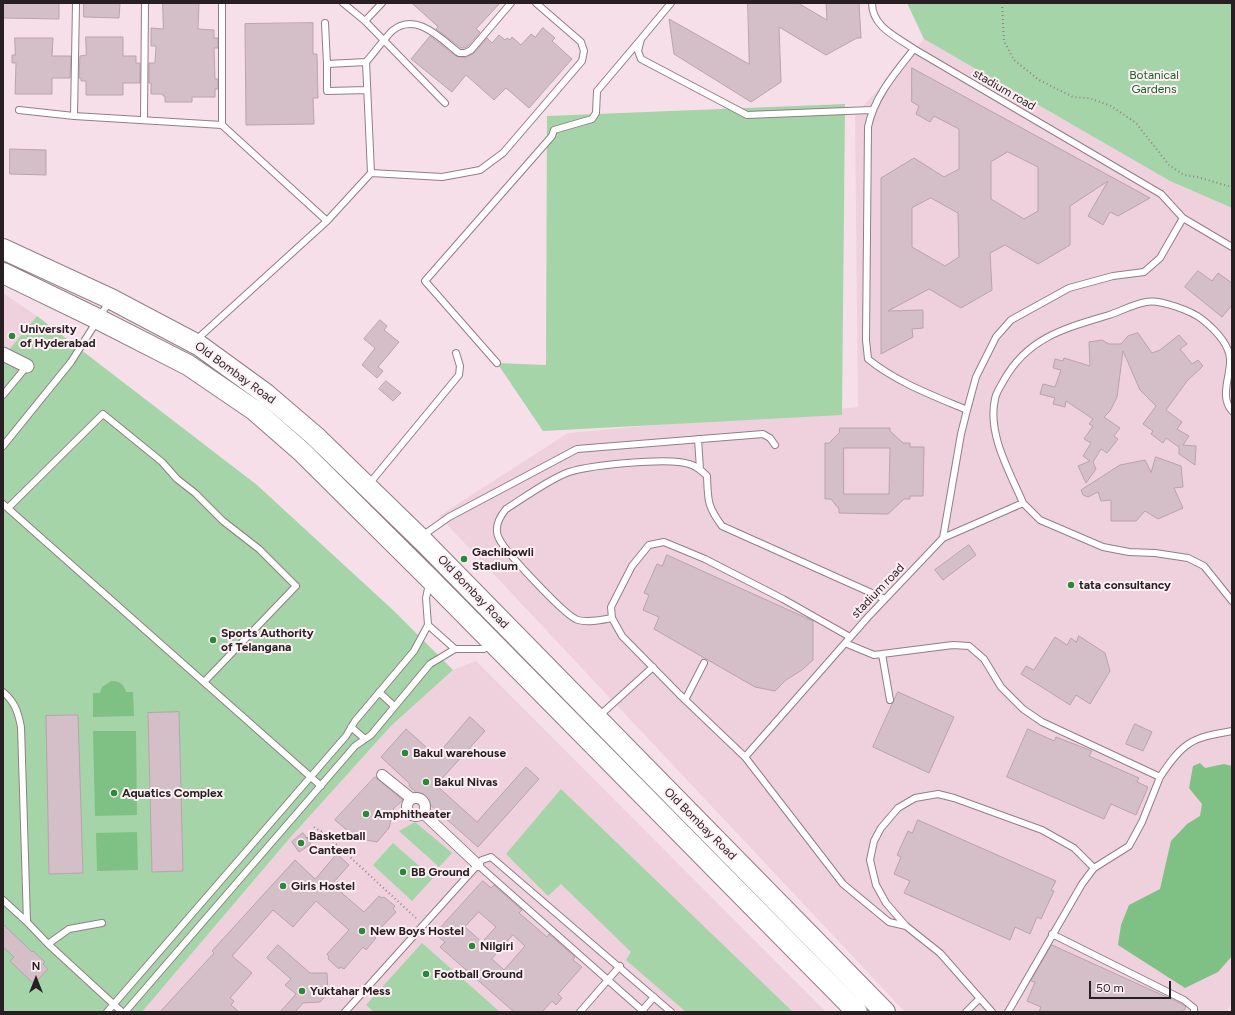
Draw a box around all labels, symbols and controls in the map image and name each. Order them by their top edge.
street label: stadium road [970,66,1038,114]
park label: Botanical Gardens [1129,68,1179,96]
place label: University of Hyderabad [20,322,96,350]
marker: University of Hyderabad [7,331,17,341]
street label: Old Bombay Road [192,339,278,407]
place label: Gachibowli Stadium [472,545,534,573]
street label: Old Bombay Road [434,552,512,632]
marker: Gachibowli Stadium [459,554,469,564]
street label: stadium road [848,561,908,621]
place label: tata consultancy [1079,578,1171,592]
marker: tata consultancy [1066,580,1076,590]
place label: Sports Authority of Telangana [221,626,314,654]
marker: Sports Authority of Telangana [208,635,218,645]
place label: Bakul warehouse [413,746,506,760]
marker: Bakul warehouse [400,748,410,758]
place label: Bakul Nivas [434,775,498,789]
marker: Bakul Nivas [421,777,431,787]
street label: Old Bombay Road [661,785,739,863]
place label: Aquatics Complex [122,786,223,800]
marker: Aquatics Complex [109,788,119,798]
place label: Amphitheater [374,807,451,821]
marker: Amphitheater [361,809,371,819]
place label: Basketball Canteen [309,829,365,857]
marker: Basketball Canteen [296,838,306,848]
place label: BB Ground [411,865,470,879]
marker: BB Ground [398,867,408,877]
place label: Girls Hostel [291,879,355,893]
marker: Girls Hostel [278,881,288,891]
place label: New Boys Hostel [370,924,464,938]
marker: New Boys Hostel [357,926,367,936]
place label: Nilgiri [480,939,513,953]
marker: Nilgiri [467,941,477,951]
north arrow [16,959,56,999]
text: N [32,960,40,973]
place label: Football Ground [434,967,523,981]
marker: Football Ground [421,969,431,979]
scale bar [1091,973,1173,999]
text: 50 m [1096,981,1124,995]
place label: Yuktahar Mess [310,984,390,998]
marker: Yuktahar Mess [297,986,307,996]

